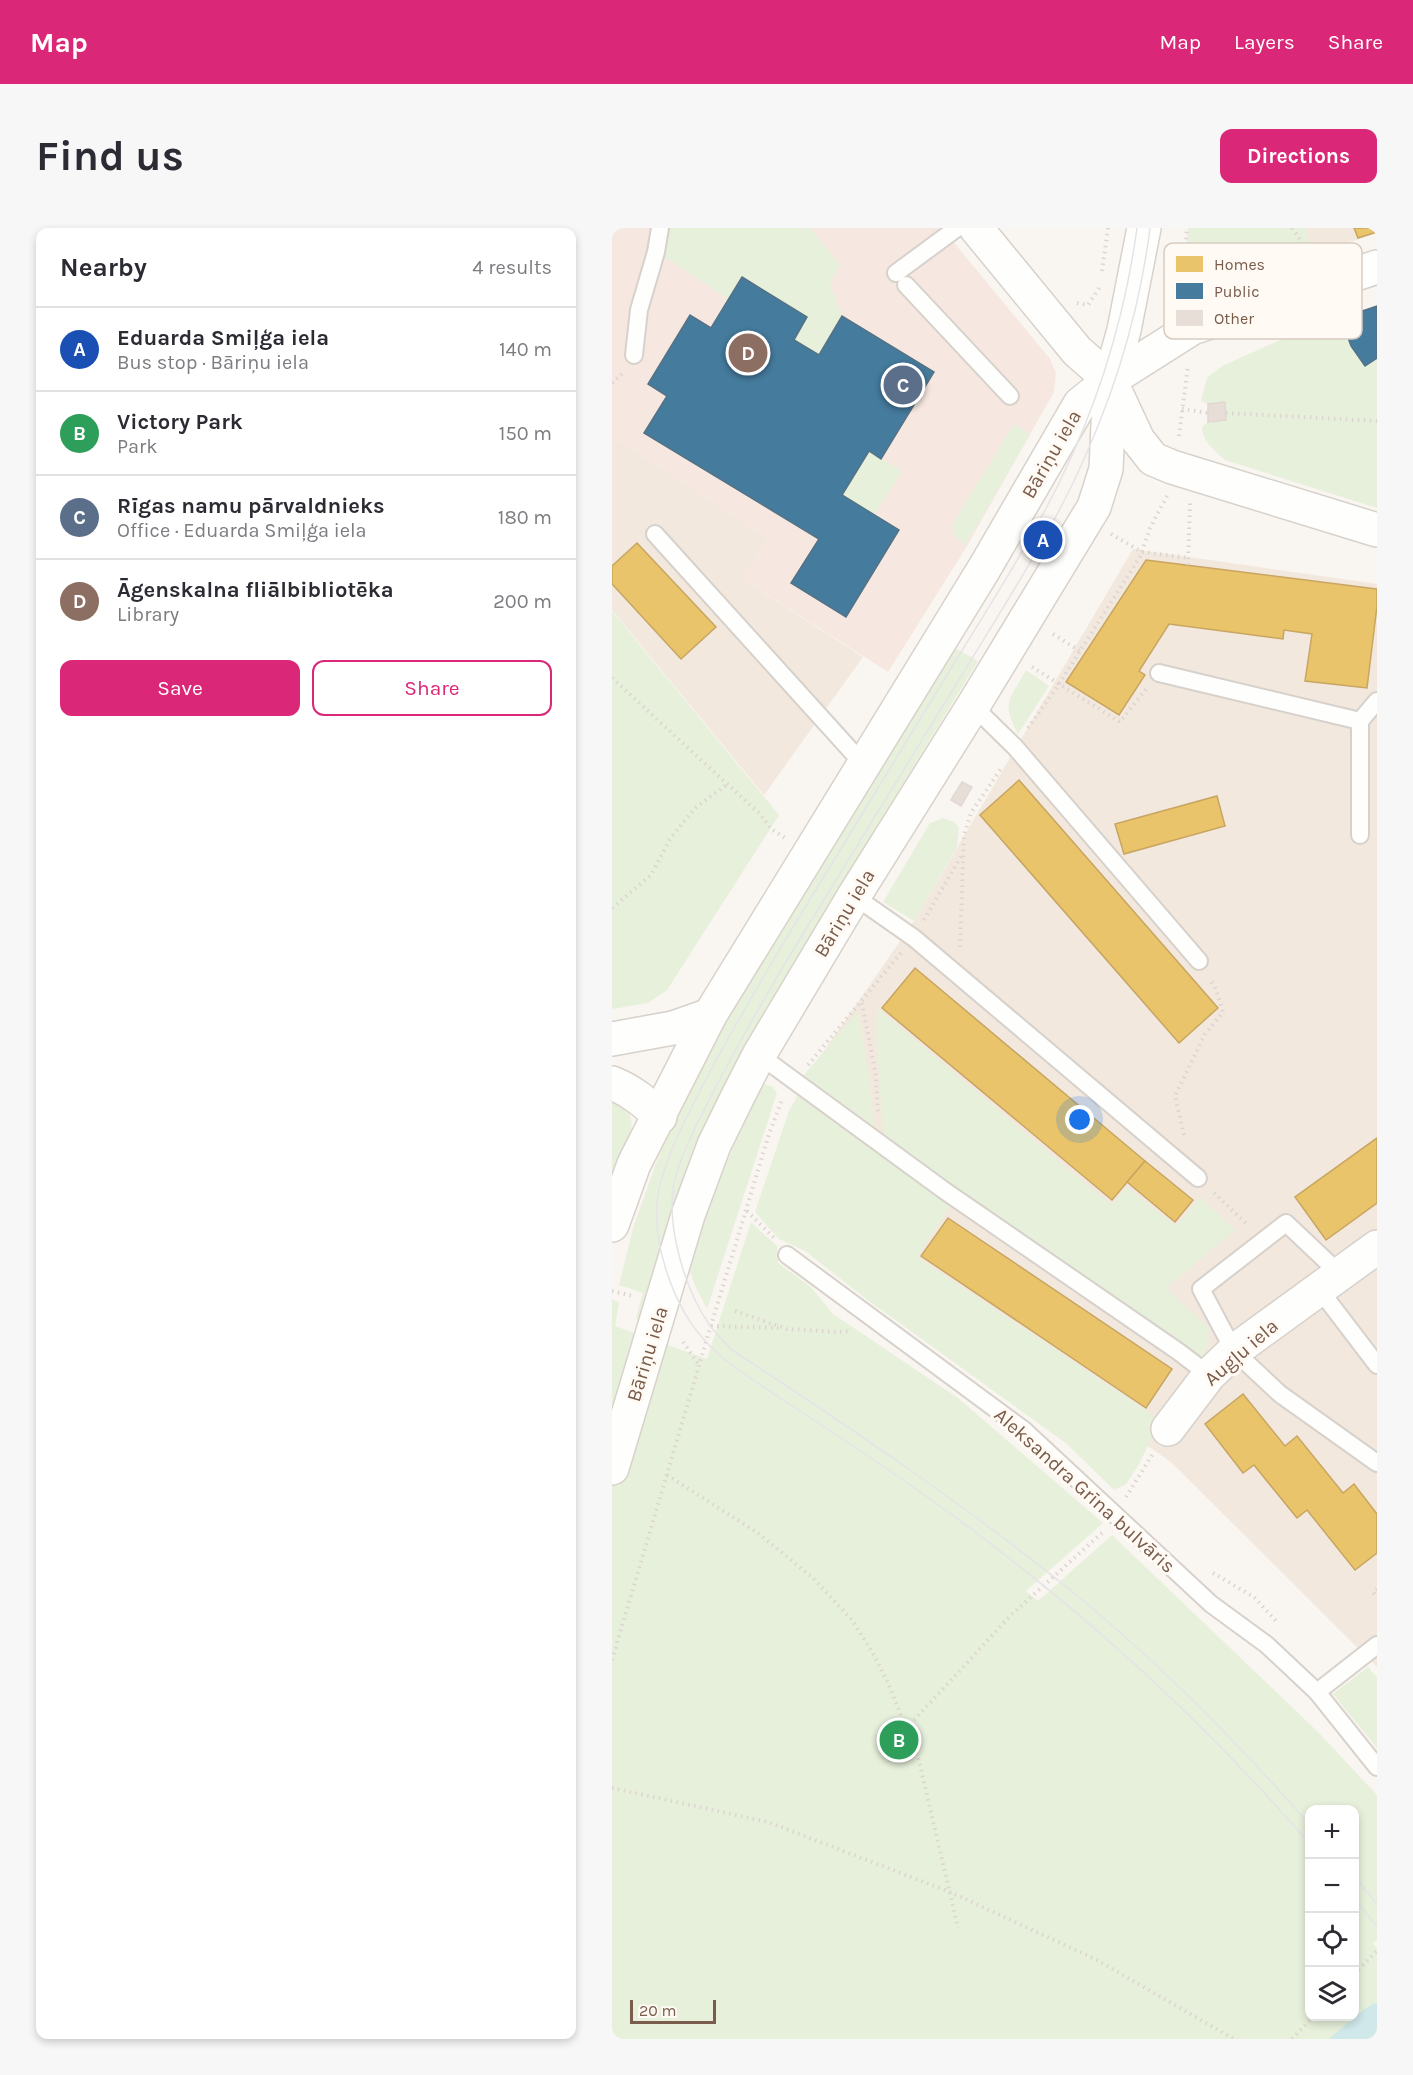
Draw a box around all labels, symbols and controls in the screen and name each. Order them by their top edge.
text: Map [30,26,88,59]
text: Map [1159,30,1201,54]
text: Layers [1234,30,1295,54]
text: Share [1328,30,1383,54]
button: Directions [1220,129,1377,183]
text: Find us [36,131,184,181]
legend [1164,243,1362,339]
text: Nearby [60,252,147,283]
text: Homes [1214,255,1265,274]
text: 4 results [472,256,552,279]
text: Public [1214,282,1260,301]
text: Other [1214,309,1254,328]
text: Eduarda Smiļģa iela [117,325,329,351]
pin: D [728,330,768,376]
text: A [73,338,86,361]
text: 140 m [499,338,552,361]
text: Bus stop · Bāriņu iela [117,351,309,374]
pin: C [884,362,922,408]
street label: Bāriņu iela [1017,406,1086,503]
text: Victory Park [117,409,243,435]
text: B [73,422,86,445]
text: 150 m [499,422,552,445]
text: Park [117,435,158,458]
text: Rīgas namu pārvaldnieks [117,493,385,519]
text: C [73,506,86,529]
text: 180 m [498,506,552,529]
pin: A [1024,518,1062,562]
text: Office · Eduarda Smiļģa iela [117,519,367,542]
text: Āgenskalna fliālbibliotēka [117,577,394,603]
text: D [73,590,86,613]
text: 200 m [493,590,552,613]
text: Library [117,603,179,626]
button: Save [60,660,300,716]
button: Share [312,660,552,716]
street label: Bāriņu iela [809,865,880,961]
your location [1065,1105,1094,1134]
street label: Bāriņu iela [622,1304,673,1405]
street label: Augļu iela [1200,1314,1283,1391]
street label: Aleksandra Grīna bulvāris [990,1403,1180,1578]
pin: B [880,1718,918,1762]
map controls [1305,1805,1359,2021]
button: + [1305,1805,1359,1859]
button: − [1305,1859,1359,1913]
button: locate [1305,1913,1359,1967]
button: layers [1305,1967,1359,2021]
scale bar [630,1997,716,2024]
text: 20 m [639,2001,677,2020]

